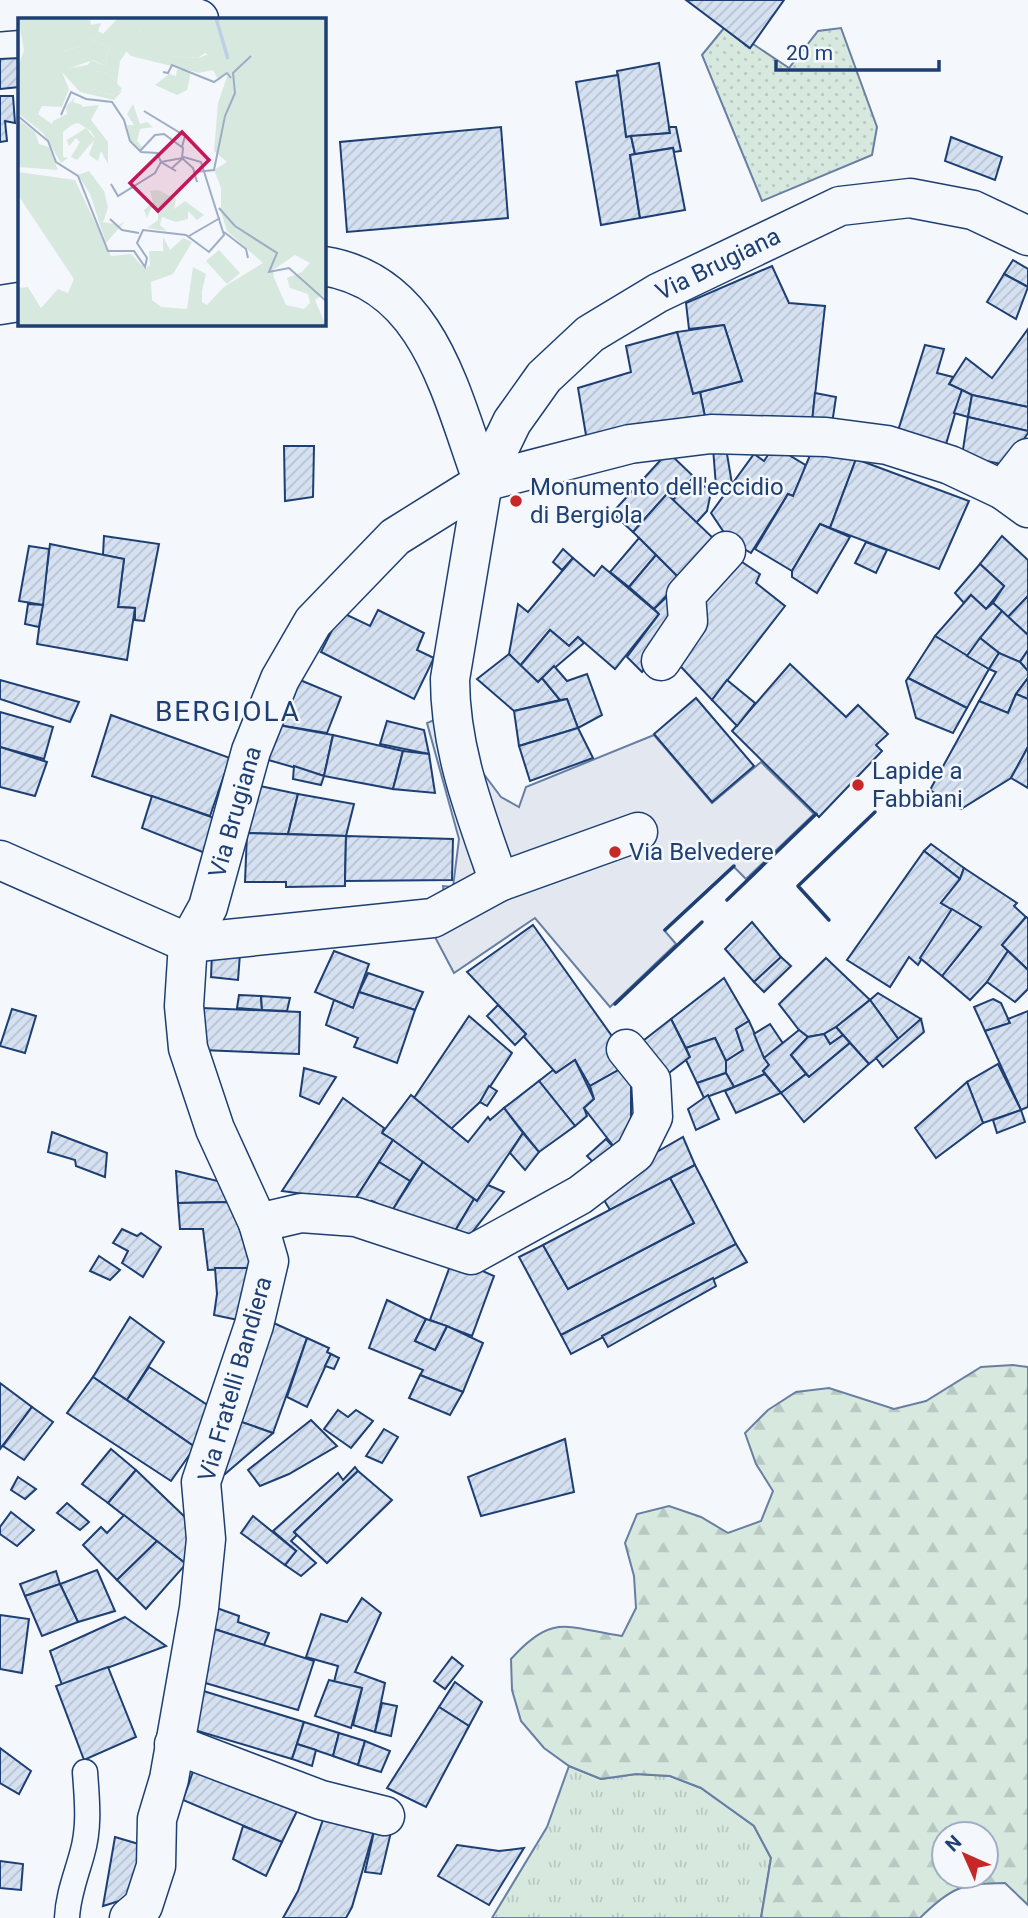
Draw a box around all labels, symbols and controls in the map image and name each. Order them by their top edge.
inset map [18,18,326,326]
scale bar [776,28,939,72]
text: 20 m [786,41,833,65]
street label: Via Brugiana [651,222,785,306]
place label: Monumento dell'eccidio di Bergiola [530,473,784,529]
marker: Monumento dell'eccidio di Bergiola [508,493,524,509]
district label: BERGIOLA [155,695,301,728]
street label: Via Brugiana [203,743,267,881]
place label: Lapide a Fabbiani [872,757,963,813]
marker: Lapide a Fabbiani [850,777,866,793]
place label: Via Belvedere [629,838,774,866]
marker: Via Belvedere [607,844,623,860]
street label: Via Fratelli Bandiera [192,1273,278,1485]
north arrow [930,1820,1000,1890]
text: N [940,1830,966,1856]

